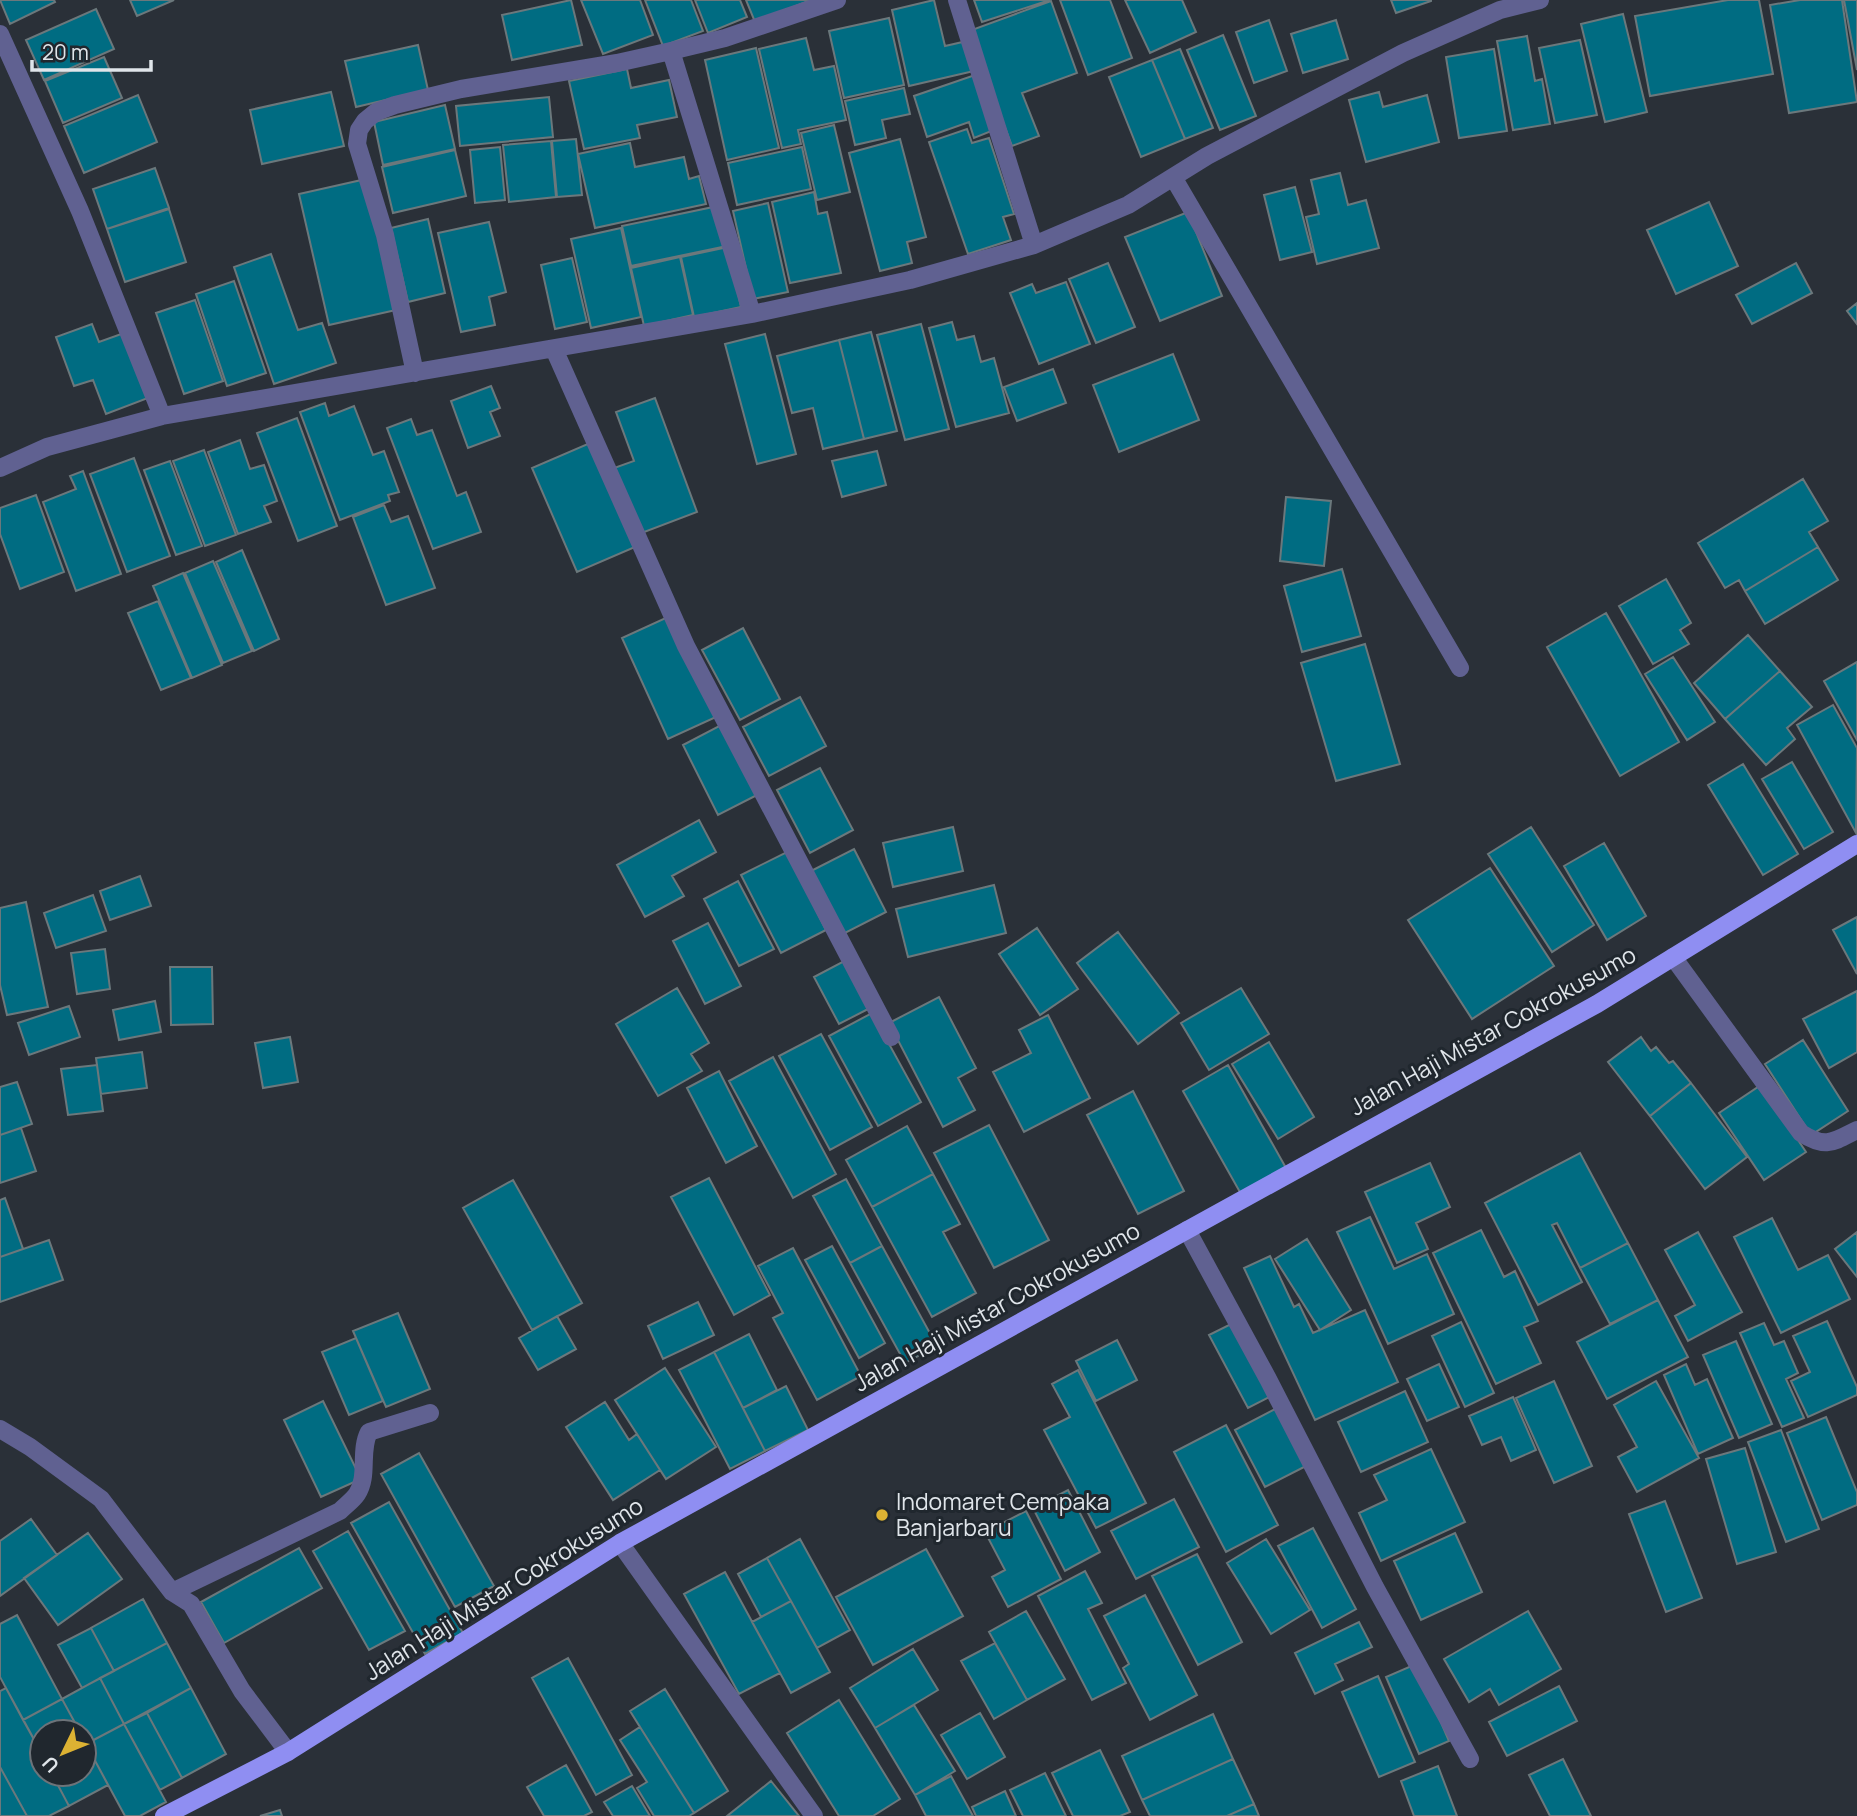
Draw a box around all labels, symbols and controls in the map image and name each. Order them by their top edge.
scale bar [32,28,150,72]
text: 20 m [42,38,89,66]
street label: Jalan Haji Mistar Cokrokusumo [1344,938,1641,1122]
street label: Jalan Haji Mistar Cokrokusumo [848,1214,1145,1398]
place label: Indomaret Cempaka Banjarbaru [896,1485,1109,1543]
street label: Jalan Haji Mistar Cokrokusumo [358,1489,649,1687]
marker: Indomaret Cempaka Banjarbaru [874,1507,890,1523]
north arrow [28,1718,98,1788]
text: U [36,1751,65,1778]

